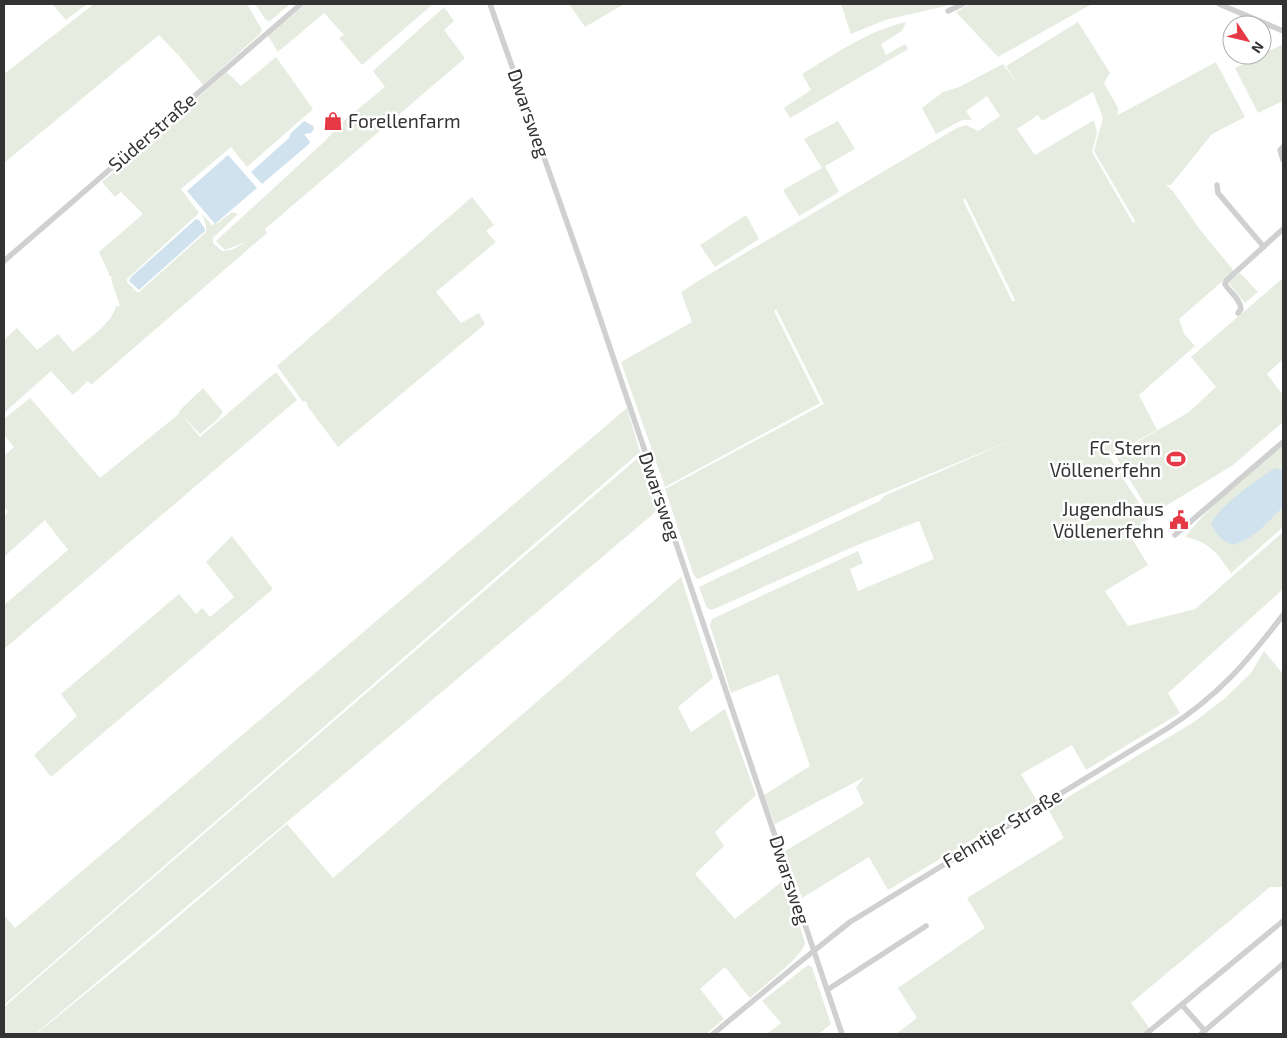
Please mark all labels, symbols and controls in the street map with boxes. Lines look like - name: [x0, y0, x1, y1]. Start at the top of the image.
- north arrow: [1222, 15, 1272, 65]
- text: N: [1248, 39, 1268, 57]
- street label: Dwarsweg: [504, 65, 556, 161]
- street label: Süderstraße: [103, 87, 200, 176]
- place label: Forellenfarm: [348, 109, 461, 132]
- shop icon: Forellenfarm: [322, 110, 344, 132]
- place label: FC Stern Völlenerfehn: [1050, 436, 1161, 481]
- street label: Dwarsweg: [635, 448, 687, 544]
- sports icon: FC Stern Völlenerfehn: [1165, 448, 1187, 470]
- place label: Jugendhaus Völlenerfehn: [1053, 497, 1164, 542]
- public building icon: Jugendhaus Völlenerfehn: [1168, 509, 1190, 531]
- street label: Fehntjer Straße: [938, 783, 1065, 872]
- street label: Dwarsweg: [765, 832, 816, 928]

